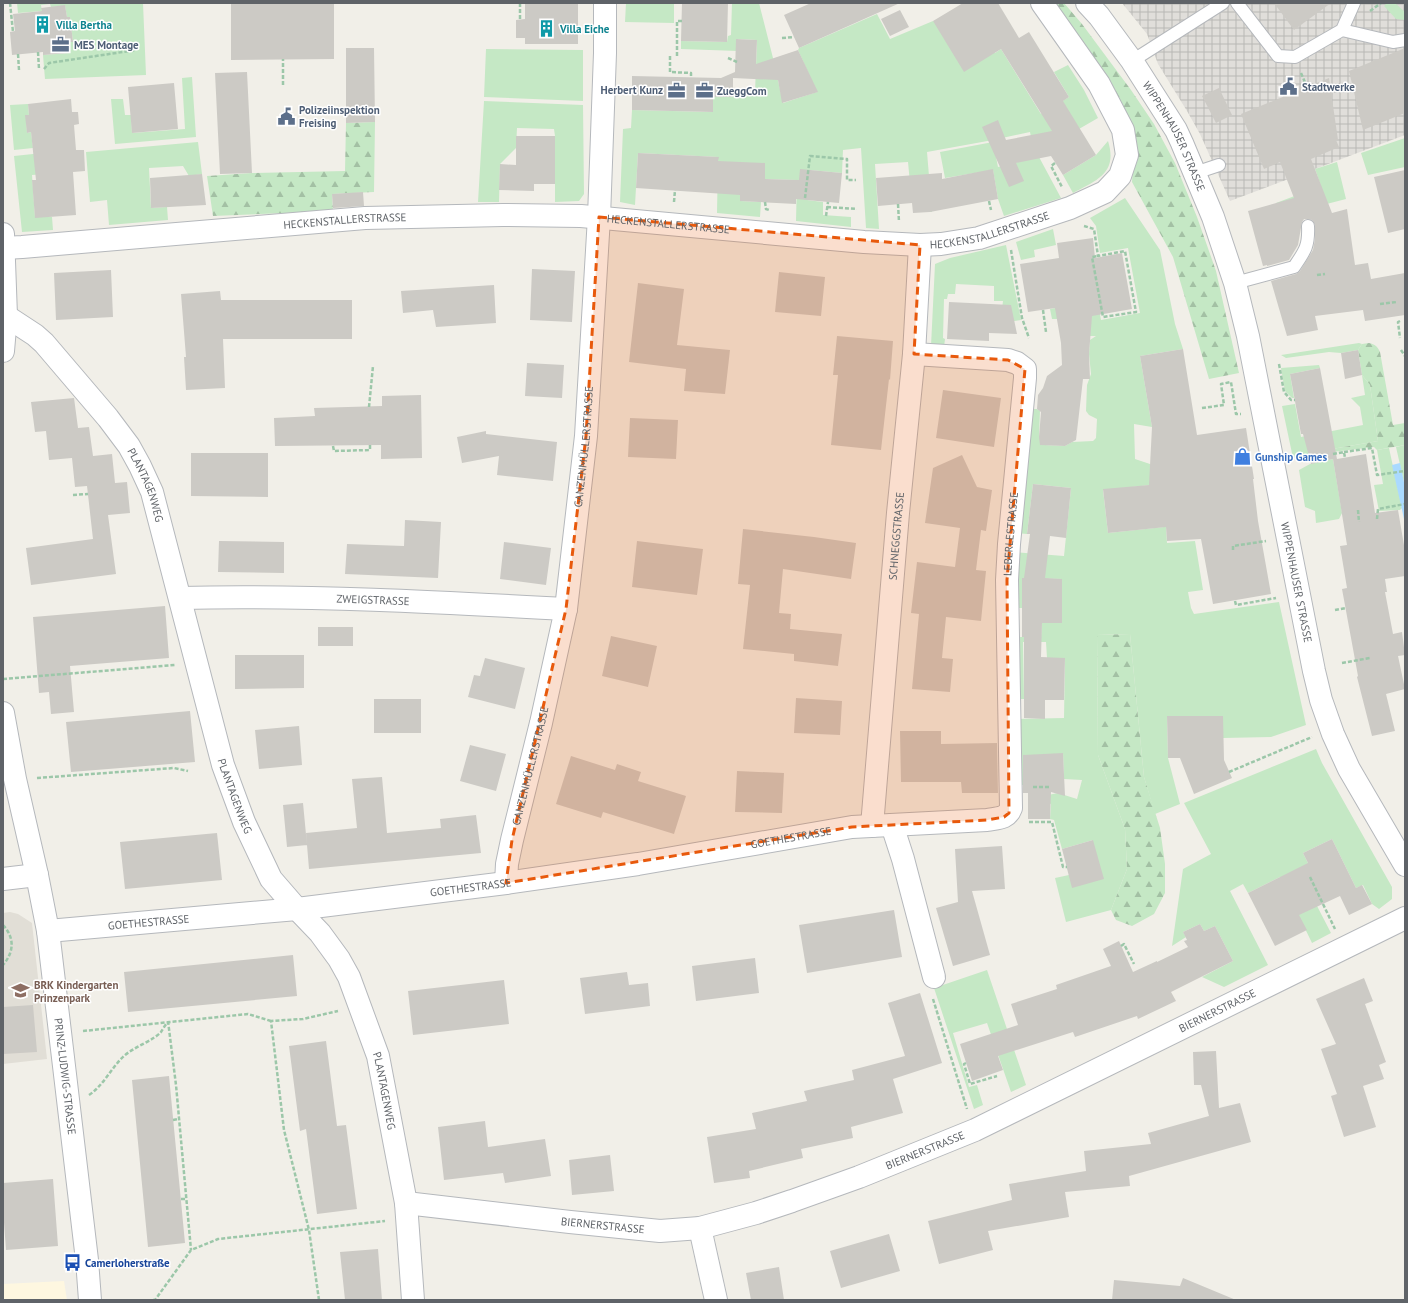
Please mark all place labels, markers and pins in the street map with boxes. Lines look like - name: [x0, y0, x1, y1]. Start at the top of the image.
- building icon: Villa Bertha: [33, 15, 53, 35]
- place label: Villa Bertha: [55, 18, 112, 32]
- building icon: Villa Eiche: [537, 19, 557, 39]
- place label: Villa Eiche: [559, 22, 610, 36]
- office icon: MES Montage: [51, 35, 71, 55]
- place label: MES Montage: [74, 38, 139, 52]
- public building icon: Stadtwerke: [1279, 77, 1299, 97]
- office icon: Herbert Kunz: [666, 80, 686, 100]
- place label: Stadtwerke: [1302, 80, 1355, 94]
- office icon: ZueggCom: [694, 81, 714, 101]
- place label: Herbert Kunz: [601, 83, 663, 97]
- place label: ZueggCom: [717, 84, 767, 98]
- place label: Polizeiinspektion Freising: [299, 103, 380, 130]
- public building icon: Polizeiinspektion Freising: [276, 106, 296, 126]
- shop icon: Gunship Games: [1232, 447, 1252, 467]
- place label: Gunship Games: [1255, 450, 1327, 464]
- place label: BRK Kindergarten Prinzenpark: [34, 978, 118, 1005]
- school or university icon: BRK Kindergarten Prinzenpark: [11, 981, 31, 1001]
- bus stop icon: Camerloherstraße: [62, 1253, 82, 1273]
- place label: Camerloherstraße: [85, 1256, 170, 1270]

